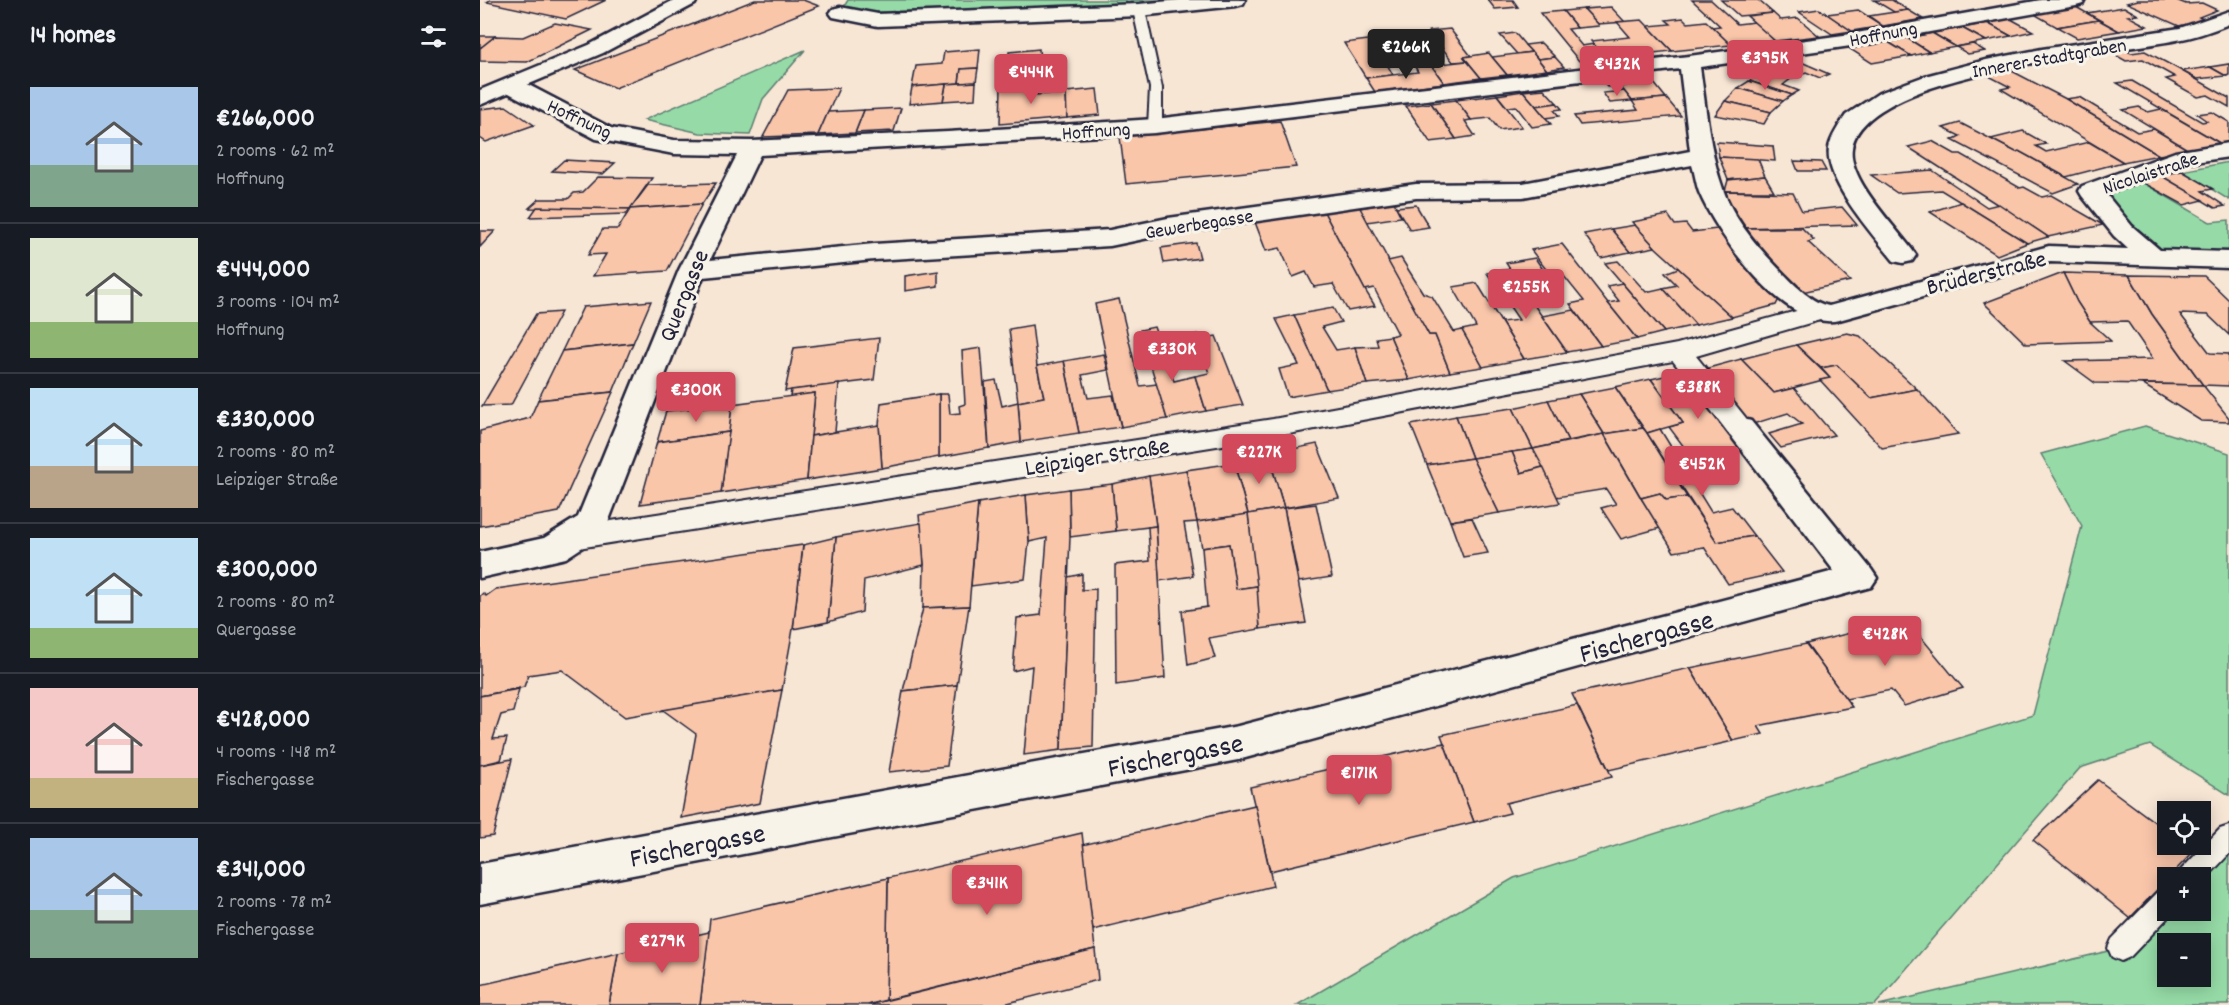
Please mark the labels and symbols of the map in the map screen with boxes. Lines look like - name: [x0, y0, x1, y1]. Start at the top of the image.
- street label: Hoffnung: [1847, 16, 1920, 56]
- pin: €266K: [1364, 29, 1448, 80]
- street label: Innerer Stadtgraben: [1970, 33, 2129, 87]
- pin: €395K: [1723, 40, 1807, 91]
- pin: €432K: [1575, 46, 1659, 97]
- pin: €444K: [989, 54, 1073, 105]
- street label: Hoffnung: [542, 94, 616, 148]
- street label: Hoffnung: [1061, 117, 1131, 149]
- street label: Nicolaistraße: [2099, 146, 2203, 203]
- street label: Gewerbegasse: [1143, 204, 1256, 248]
- street label: Brüderstraße: [1923, 244, 2050, 306]
- street label: Quergasse: [652, 245, 720, 347]
- pin: €255K: [1484, 269, 1568, 320]
- pin: €330K: [1130, 331, 1214, 382]
- pin: €388K: [1656, 369, 1740, 420]
- pin: €300K: [654, 372, 738, 423]
- street label: Leipziger Straße: [1023, 431, 1172, 487]
- pin: €227K: [1217, 434, 1301, 485]
- pin: €452K: [1660, 446, 1744, 497]
- street label: Fischergasse: [1576, 603, 1719, 677]
- pin: €428K: [1843, 616, 1927, 667]
- street label: Fischergasse: [1105, 726, 1247, 792]
- pin: €171K: [1317, 755, 1401, 806]
- street label: Fischergasse: [627, 816, 769, 882]
- pin: €341K: [945, 865, 1029, 916]
- pin: €279K: [620, 923, 704, 974]

